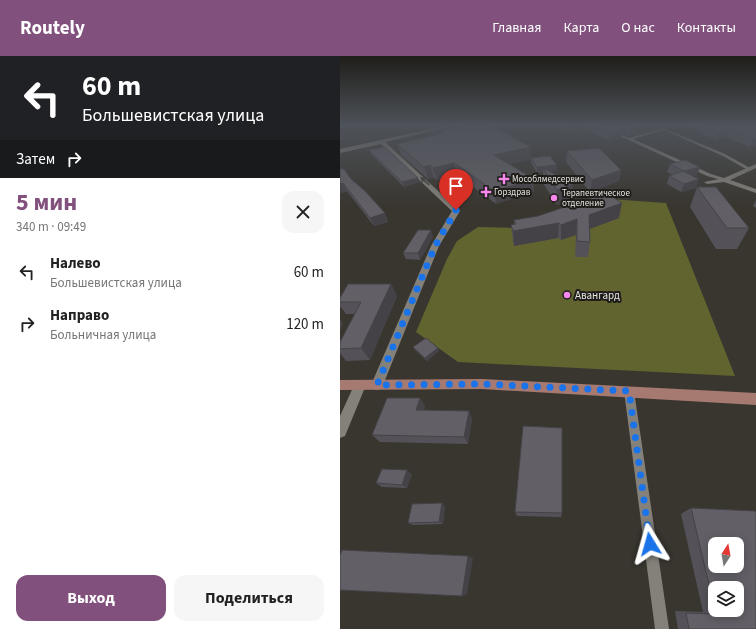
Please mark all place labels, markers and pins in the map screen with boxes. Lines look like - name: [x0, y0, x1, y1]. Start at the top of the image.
- pin: [439, 169, 473, 210]
- place label: Мособлмедсервис: [512, 173, 584, 186]
- marker: Мособлмедсервис: [499, 174, 509, 184]
- place label: Горздрав: [494, 186, 531, 199]
- marker: Горздрав: [481, 187, 491, 197]
- place label: Терапевтическое отделение: [562, 187, 630, 210]
- marker: Терапевтическое отделение: [549, 193, 559, 203]
- place label: Авангард: [575, 288, 620, 303]
- marker: Авангард: [562, 290, 572, 300]

